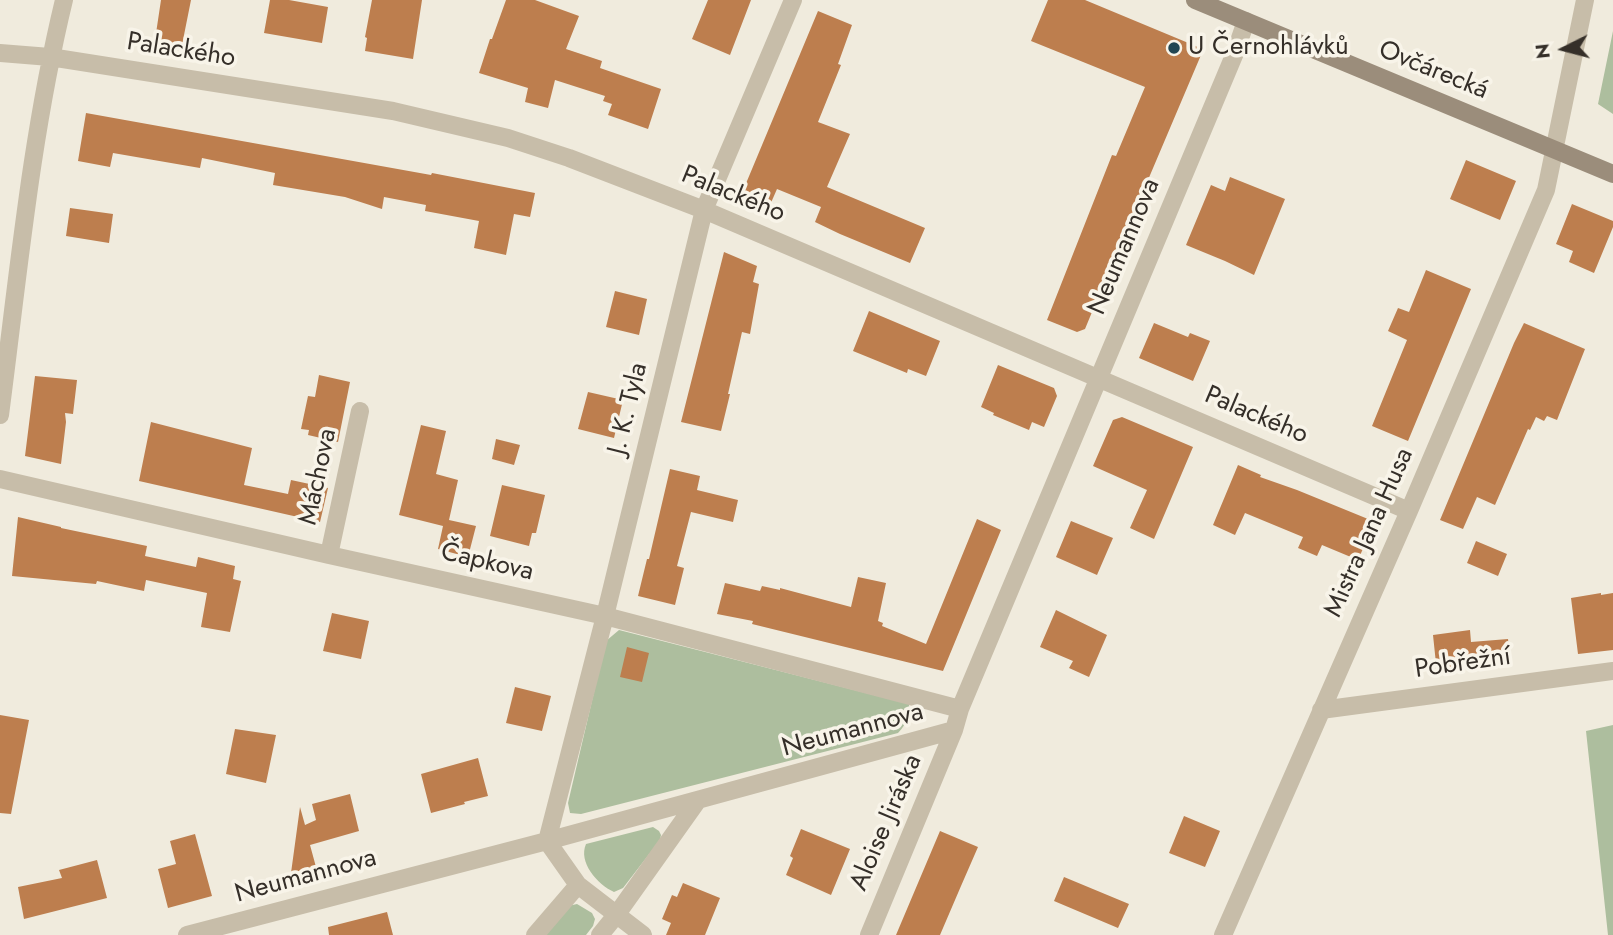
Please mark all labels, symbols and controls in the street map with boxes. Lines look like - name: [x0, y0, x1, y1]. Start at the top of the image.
- north arrow: [1529, 14, 1599, 84]
- street label: Palackého: [125, 27, 237, 75]
- place label: U Černohlávků: [1188, 32, 1349, 64]
- street label: Ovčárecká: [1374, 35, 1492, 107]
- marker: U Černohlávků: [1166, 40, 1182, 56]
- text: N: [1528, 42, 1557, 60]
- street label: Palackého: [677, 160, 789, 230]
- street label: Neumannova: [1082, 174, 1168, 320]
- street label: J. K. Tyla: [603, 360, 655, 458]
- street label: Palackého: [1200, 380, 1312, 452]
- street label: Máchova: [294, 426, 344, 528]
- street label: Mistra Jana Husa: [1319, 444, 1421, 622]
- street label: Čapkova: [438, 537, 536, 589]
- street label: Pobřežní: [1413, 642, 1513, 686]
- street label: Neumannova: [779, 697, 927, 765]
- street label: Aloise Jiráska: [844, 750, 930, 896]
- street label: Neumannova: [232, 843, 380, 911]

